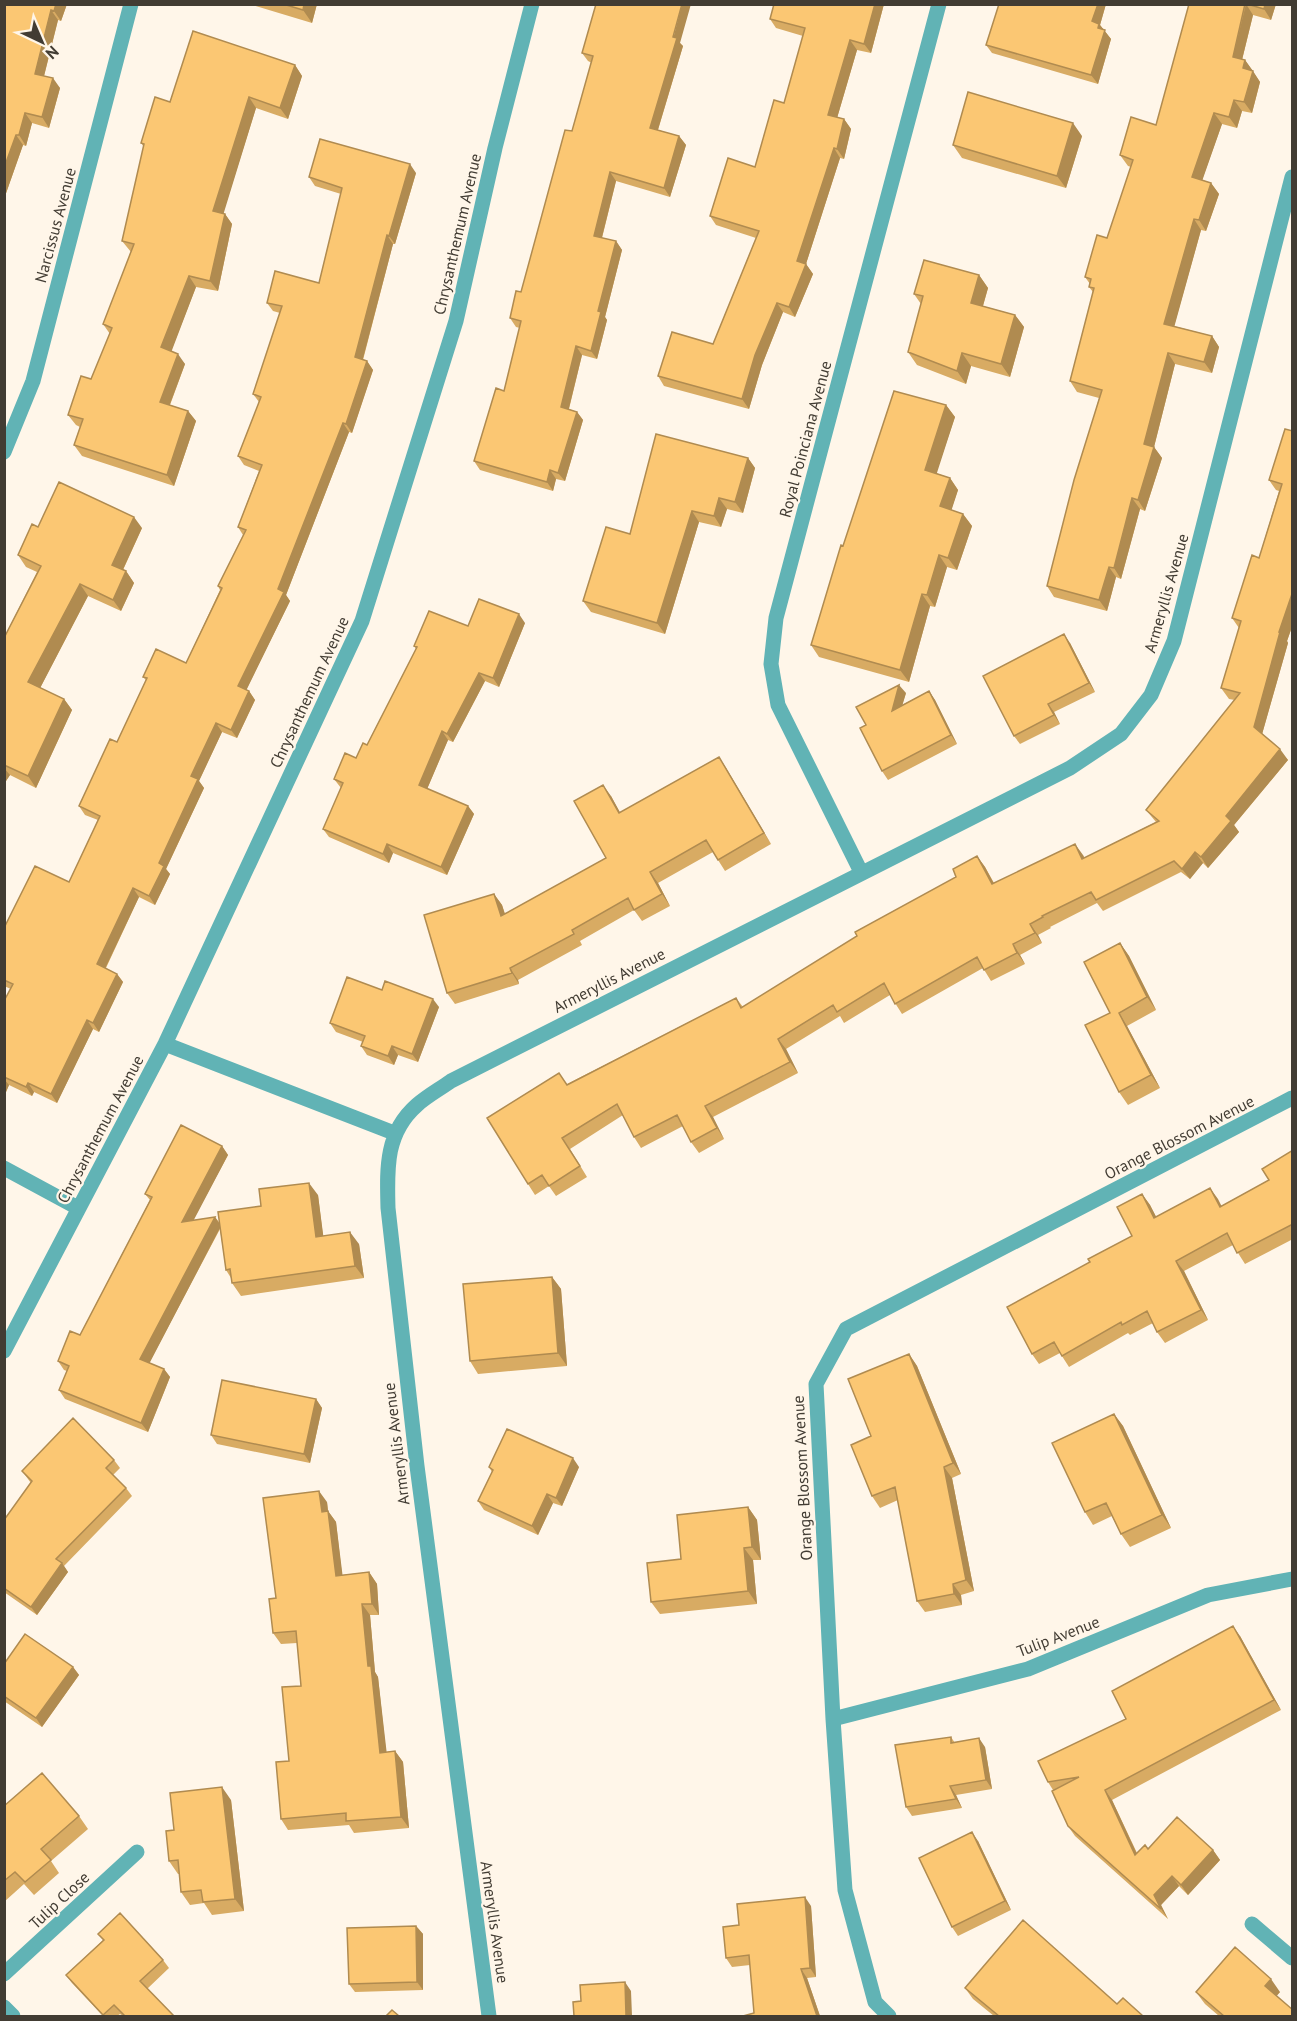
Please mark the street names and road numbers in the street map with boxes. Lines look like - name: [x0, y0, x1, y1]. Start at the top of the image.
- street label: Chrysanthemum Avenue: [429, 151, 485, 317]
- street label: Narcissus Avenue: [30, 165, 80, 285]
- street label: Royal Poinciana Avenue: [774, 359, 836, 519]
- street label: Armeryllis Avenue: [1139, 531, 1193, 655]
- street label: Chrysanthemum Avenue: [265, 613, 353, 771]
- street label: Armeryllis Avenue: [550, 943, 668, 1017]
- street label: Chrysanthemum Avenue: [52, 1052, 148, 1206]
- street label: Orange Blossom Avenue: [1101, 1091, 1257, 1183]
- street label: Armeryllis Avenue: [379, 1382, 413, 1506]
- street label: Orange Blossom Avenue: [788, 1395, 816, 1561]
- street label: Tulip Avenue: [1014, 1611, 1102, 1661]
- street label: Armeryllis Avenue: [477, 1860, 513, 1984]
- street label: Tulip Close: [25, 1867, 93, 1933]

